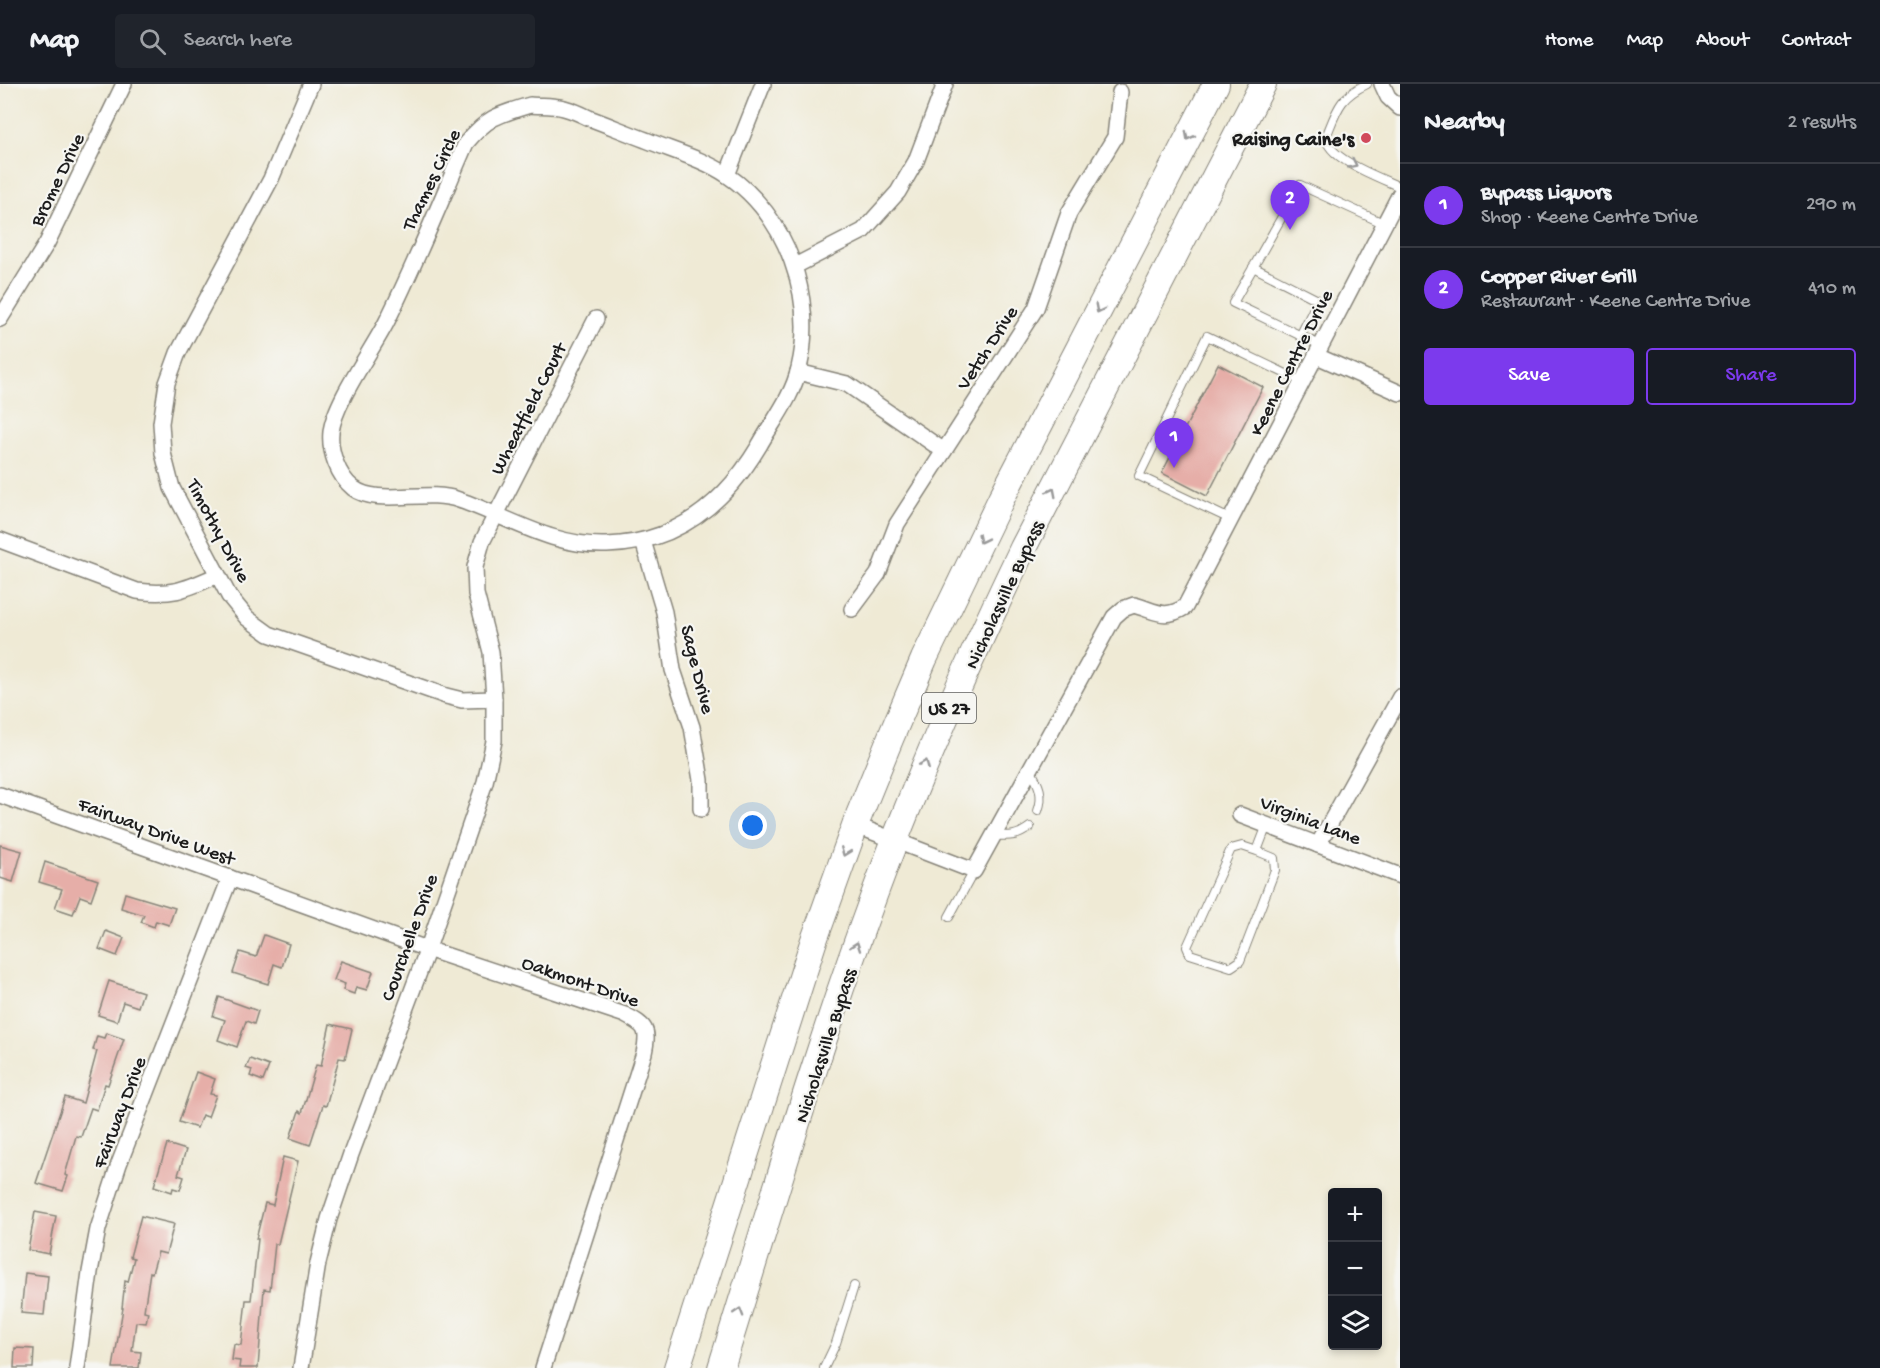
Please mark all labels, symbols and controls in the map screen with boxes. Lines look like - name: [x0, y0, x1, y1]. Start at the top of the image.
- search box: [115, 14, 535, 68]
- text: Map: [30, 25, 79, 58]
- icon: search: [136, 25, 169, 58]
- text: Search here: [184, 28, 292, 54]
- text: Home: [1545, 29, 1593, 54]
- text: Map: [1626, 29, 1663, 54]
- text: About: [1696, 29, 1749, 54]
- text: Contact: [1782, 29, 1850, 54]
- text: Nearby: [1424, 108, 1505, 139]
- text: 2 results: [1787, 112, 1856, 135]
- street label: Thames Circle: [398, 125, 468, 236]
- one-way arrow: [1185, 129, 1196, 140]
- street label: Brome Drive: [26, 130, 92, 232]
- place label: Raising Caine's: [1231, 130, 1356, 153]
- marker: Raising Caine's: [1359, 131, 1373, 145]
- one-way arrow: [1347, 157, 1358, 169]
- pin: 2: [1270, 180, 1310, 230]
- text: Bypass Liquors: [1481, 181, 1611, 207]
- text: 1: [1439, 194, 1448, 217]
- text: 290 m: [1806, 194, 1856, 217]
- text: Shop · Keene Centre Drive: [1481, 207, 1698, 230]
- text: Copper River Grill: [1481, 265, 1637, 291]
- text: 2: [1439, 278, 1448, 301]
- text: 410 m: [1808, 278, 1856, 301]
- street label: Keene Centre Drive: [1246, 286, 1340, 440]
- text: Restaurant · Keene Centre Drive: [1481, 291, 1750, 314]
- street label: Vetch Drive: [953, 302, 1025, 396]
- one-way arrow: [1095, 302, 1106, 313]
- street label: Wheatfield Court: [487, 338, 574, 479]
- button: Save: [1424, 348, 1634, 405]
- button: Share: [1646, 348, 1856, 405]
- pin: 1: [1154, 418, 1194, 468]
- street label: Timothy Drive: [180, 475, 254, 588]
- one-way arrow: [1044, 488, 1056, 499]
- street label: Nicholasville Bypass: [962, 517, 1051, 673]
- one-way arrow: [977, 532, 989, 543]
- street label: Sage Drive: [674, 623, 718, 717]
- road number: US 27: [922, 693, 976, 723]
- one-way arrow: [918, 760, 930, 771]
- street label: Virginia Lane: [1255, 792, 1364, 852]
- street label: Fairway Drive West: [73, 794, 239, 873]
- your location: [738, 811, 767, 840]
- one-way arrow: [839, 846, 852, 857]
- street label: Courchelle Drive: [378, 871, 445, 1005]
- one-way arrow: [848, 941, 861, 952]
- street label: Oakmont Drive: [518, 952, 642, 1014]
- street label: Nicholasville Bypass: [792, 965, 863, 1126]
- street label: Fairway Drive: [89, 1054, 153, 1173]
- map controls: [1328, 1188, 1382, 1350]
- button: +: [1328, 1188, 1382, 1242]
- button: −: [1328, 1242, 1382, 1296]
- button: layers: [1328, 1296, 1382, 1350]
- one-way arrow: [732, 1307, 744, 1318]

